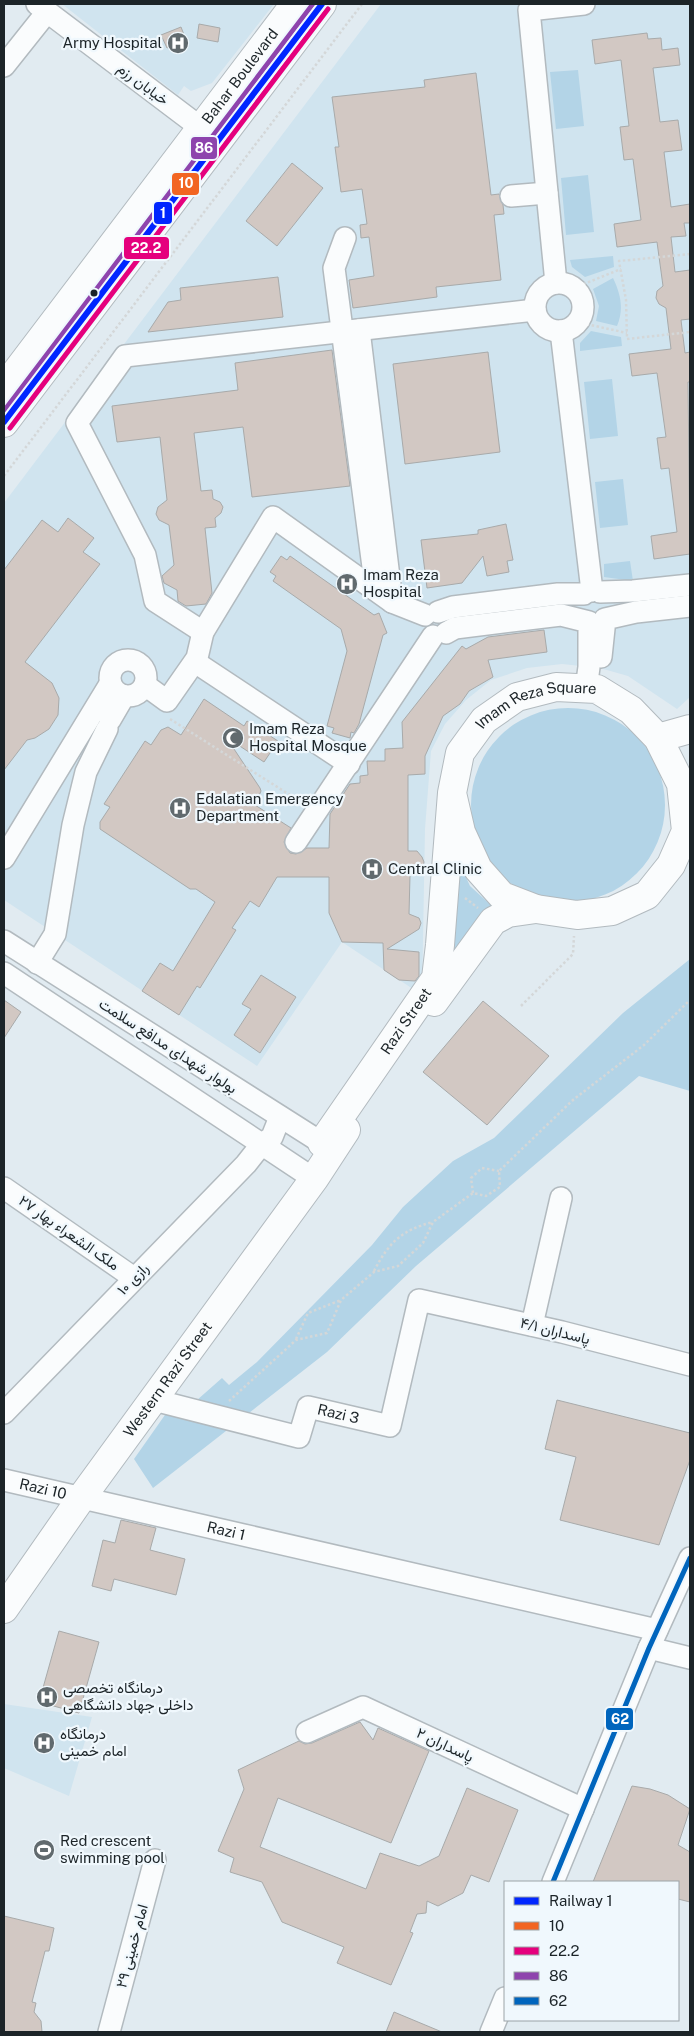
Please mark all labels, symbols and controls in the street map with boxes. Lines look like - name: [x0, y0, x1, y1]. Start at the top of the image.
- street label: Bahar Boulevard: [198, 25, 281, 127]
- hospital icon: Army Hospital: [166, 31, 190, 55]
- place label: Army Hospital: [62, 34, 162, 51]
- street label: خیابان رزم: [113, 59, 172, 110]
- line badge: 86: [190, 136, 218, 160]
- text: 86: [195, 140, 213, 156]
- line badge: 10: [171, 172, 200, 196]
- text: 10: [178, 175, 194, 191]
- line badge: 1: [153, 201, 173, 225]
- text: 1: [160, 205, 166, 221]
- line badge: 22.2: [123, 236, 170, 260]
- text: 22.2: [131, 240, 161, 256]
- unlabelled marker: [89, 288, 99, 298]
- place label: Imam Reza Hospital: [363, 566, 439, 600]
- hospital icon: Imam Reza Hospital: [335, 572, 359, 596]
- street label: Imam Reza Square: [472, 678, 597, 732]
- place label: Imam Reza Hospital Mosque: [249, 720, 367, 754]
- mosque icon: Imam Reza Hospital Mosque: [221, 726, 245, 750]
- place label: Edalatian Emergency Department: [196, 790, 344, 824]
- hospital icon: Edalatian Emergency Department: [168, 796, 192, 820]
- hospital icon: Central Clinic: [360, 857, 384, 881]
- place label: Central Clinic: [388, 860, 482, 877]
- street label: Razi Street: [377, 984, 435, 1057]
- street label: بولوار شهدای مدافع سلامت: [94, 995, 240, 1099]
- street label: ملک الشعراء بهار ۲۷: [15, 1192, 123, 1274]
- street label: رازی ۱۰: [113, 1259, 153, 1299]
- street label: پاسداران ۴/۱: [518, 1314, 592, 1349]
- street label: Western Razi Street: [120, 1318, 215, 1440]
- street label: Razi 3: [316, 1400, 361, 1427]
- street label: Razi 10: [18, 1475, 68, 1502]
- street label: Razi 1: [205, 1518, 247, 1543]
- place label: درمانگاه تخصصی داخلی جهاد دانشگاهی: [63, 1679, 193, 1715]
- hospital icon: درمانگاه تخصصی داخلی جهاد دانشگاهی: [35, 1685, 59, 1709]
- line badge: 62: [605, 1707, 634, 1731]
- text: 62: [611, 1711, 629, 1727]
- street label: پاسداران ۲: [413, 1724, 477, 1767]
- place label: درمانگاه امام خمینی: [60, 1725, 127, 1761]
- hospital icon: درمانگاه امام خمینی: [32, 1731, 56, 1755]
- place label: Red crescent swimming pool: [60, 1832, 165, 1866]
- sports icon: Red crescent swimming pool: [32, 1838, 56, 1862]
- legend: [504, 1881, 679, 2021]
- text: Railway 1: [549, 1892, 613, 1909]
- street label: امام خمینی ۲۹: [112, 1902, 153, 1990]
- text: 10: [549, 1917, 564, 1934]
- text: 22.2: [549, 1942, 580, 1959]
- text: 86: [549, 1967, 568, 1984]
- text: 62: [549, 1992, 567, 2009]

